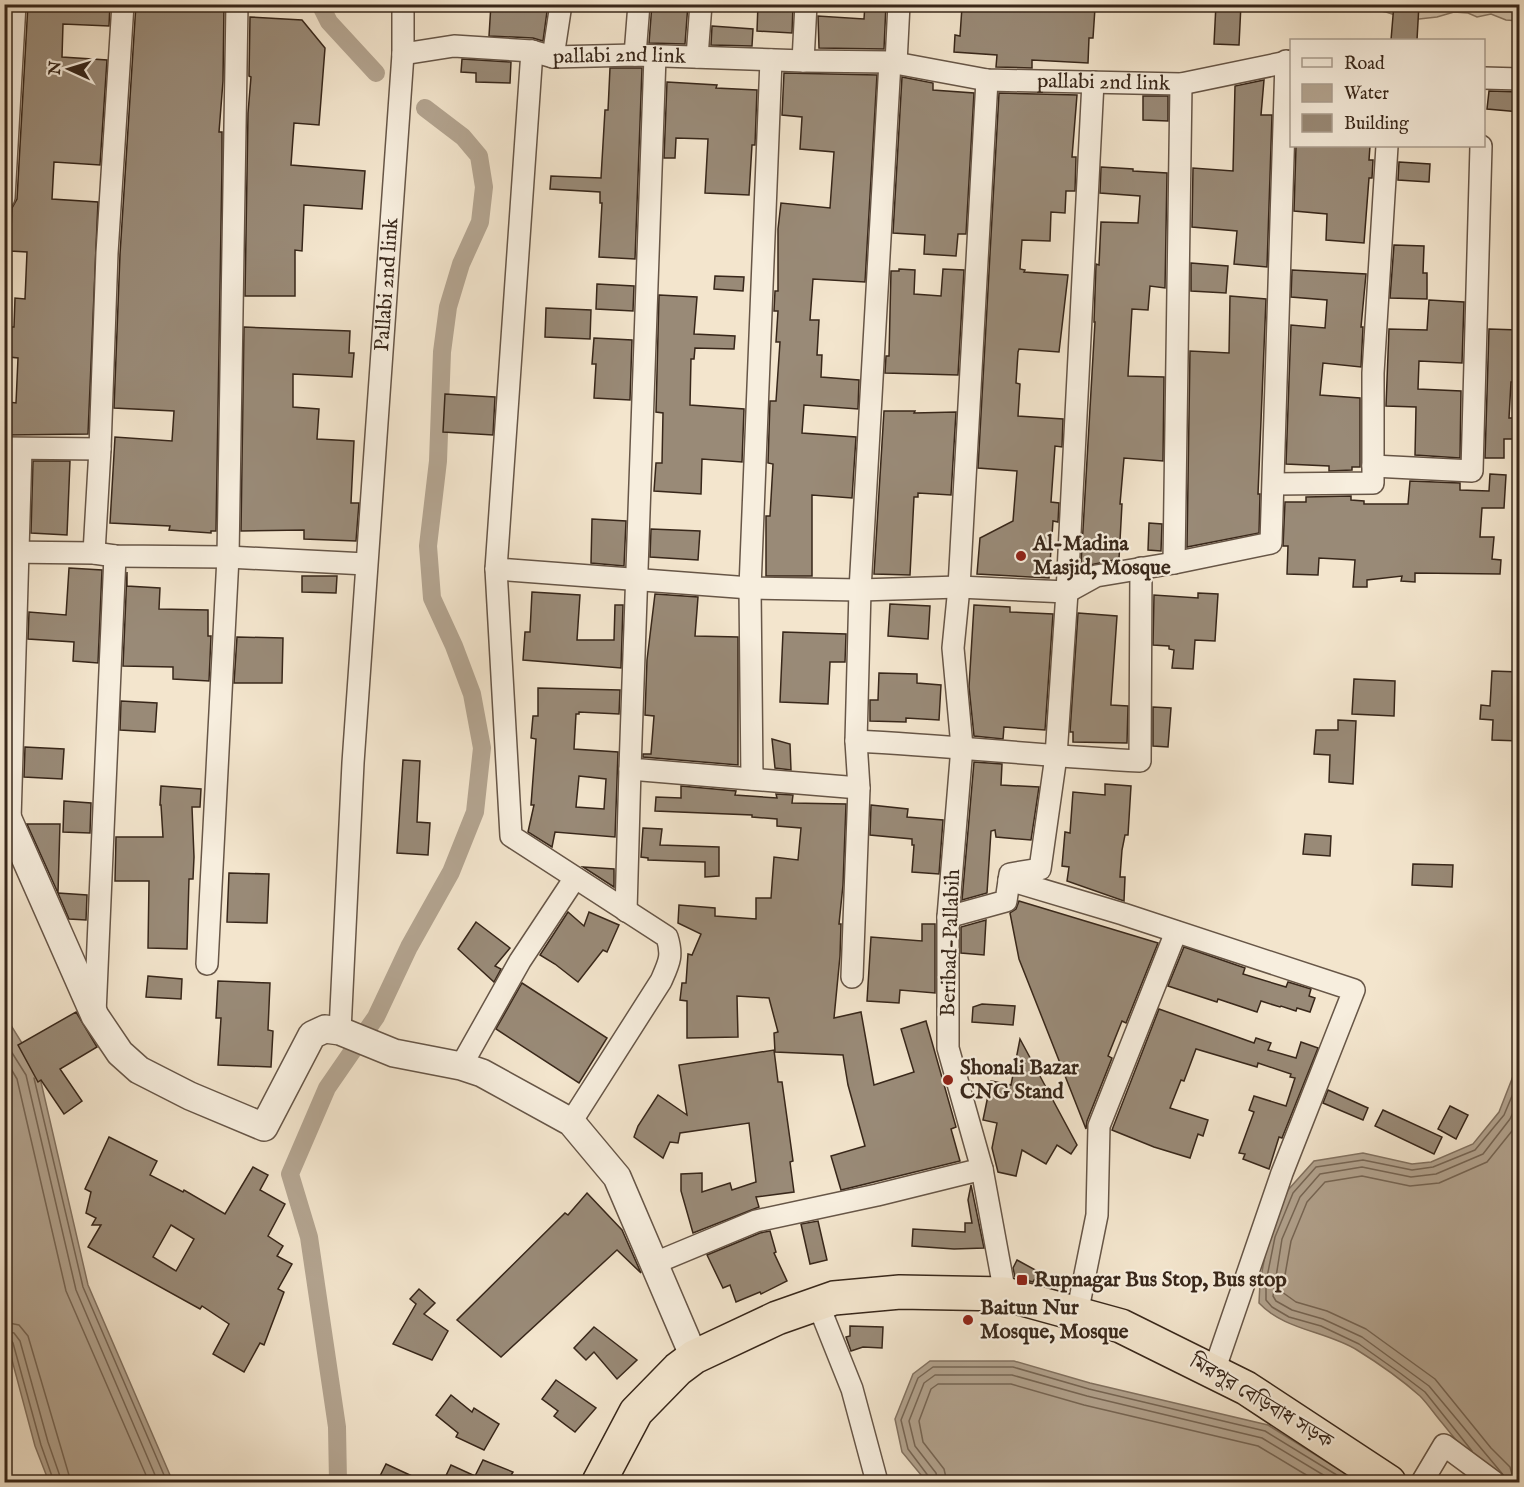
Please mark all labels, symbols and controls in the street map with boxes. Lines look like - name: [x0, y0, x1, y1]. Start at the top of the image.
- north arrow: [39, 39, 99, 99]
- legend: [1290, 39, 1485, 147]
- street label: pallabi 2nd link: [552, 41, 687, 71]
- text: Road: [1344, 53, 1385, 76]
- text: N: [46, 60, 67, 77]
- street label: pallabi 2nd link: [1037, 68, 1171, 97]
- text: Water: [1344, 83, 1389, 106]
- text: Building: [1344, 113, 1409, 136]
- street label: Pallabi 2nd link: [369, 216, 405, 352]
- place label: Al-Madina Masjid, Mosque: [1032, 531, 1171, 582]
- marker: Al-Madina Masjid, Mosque: [1014, 549, 1028, 563]
- street label: Beribad-Pallabih: [935, 869, 967, 1017]
- place label: Shonali Bazar CNG Stand: [960, 1055, 1079, 1106]
- marker: Shonali Bazar CNG Stand: [941, 1073, 955, 1087]
- place label: Rupnagar Bus Stop, Bus stop: [1034, 1267, 1287, 1294]
- marker: Rupnagar Bus Stop, Bus stop: [1015, 1273, 1029, 1287]
- place label: Baitun Nur Mosque, Mosque: [980, 1295, 1129, 1346]
- marker: Baitun Nur Mosque, Mosque: [961, 1313, 975, 1327]
- street label: মিরপুর বেড়িবাধ সড়ক: [1184, 1348, 1339, 1456]

